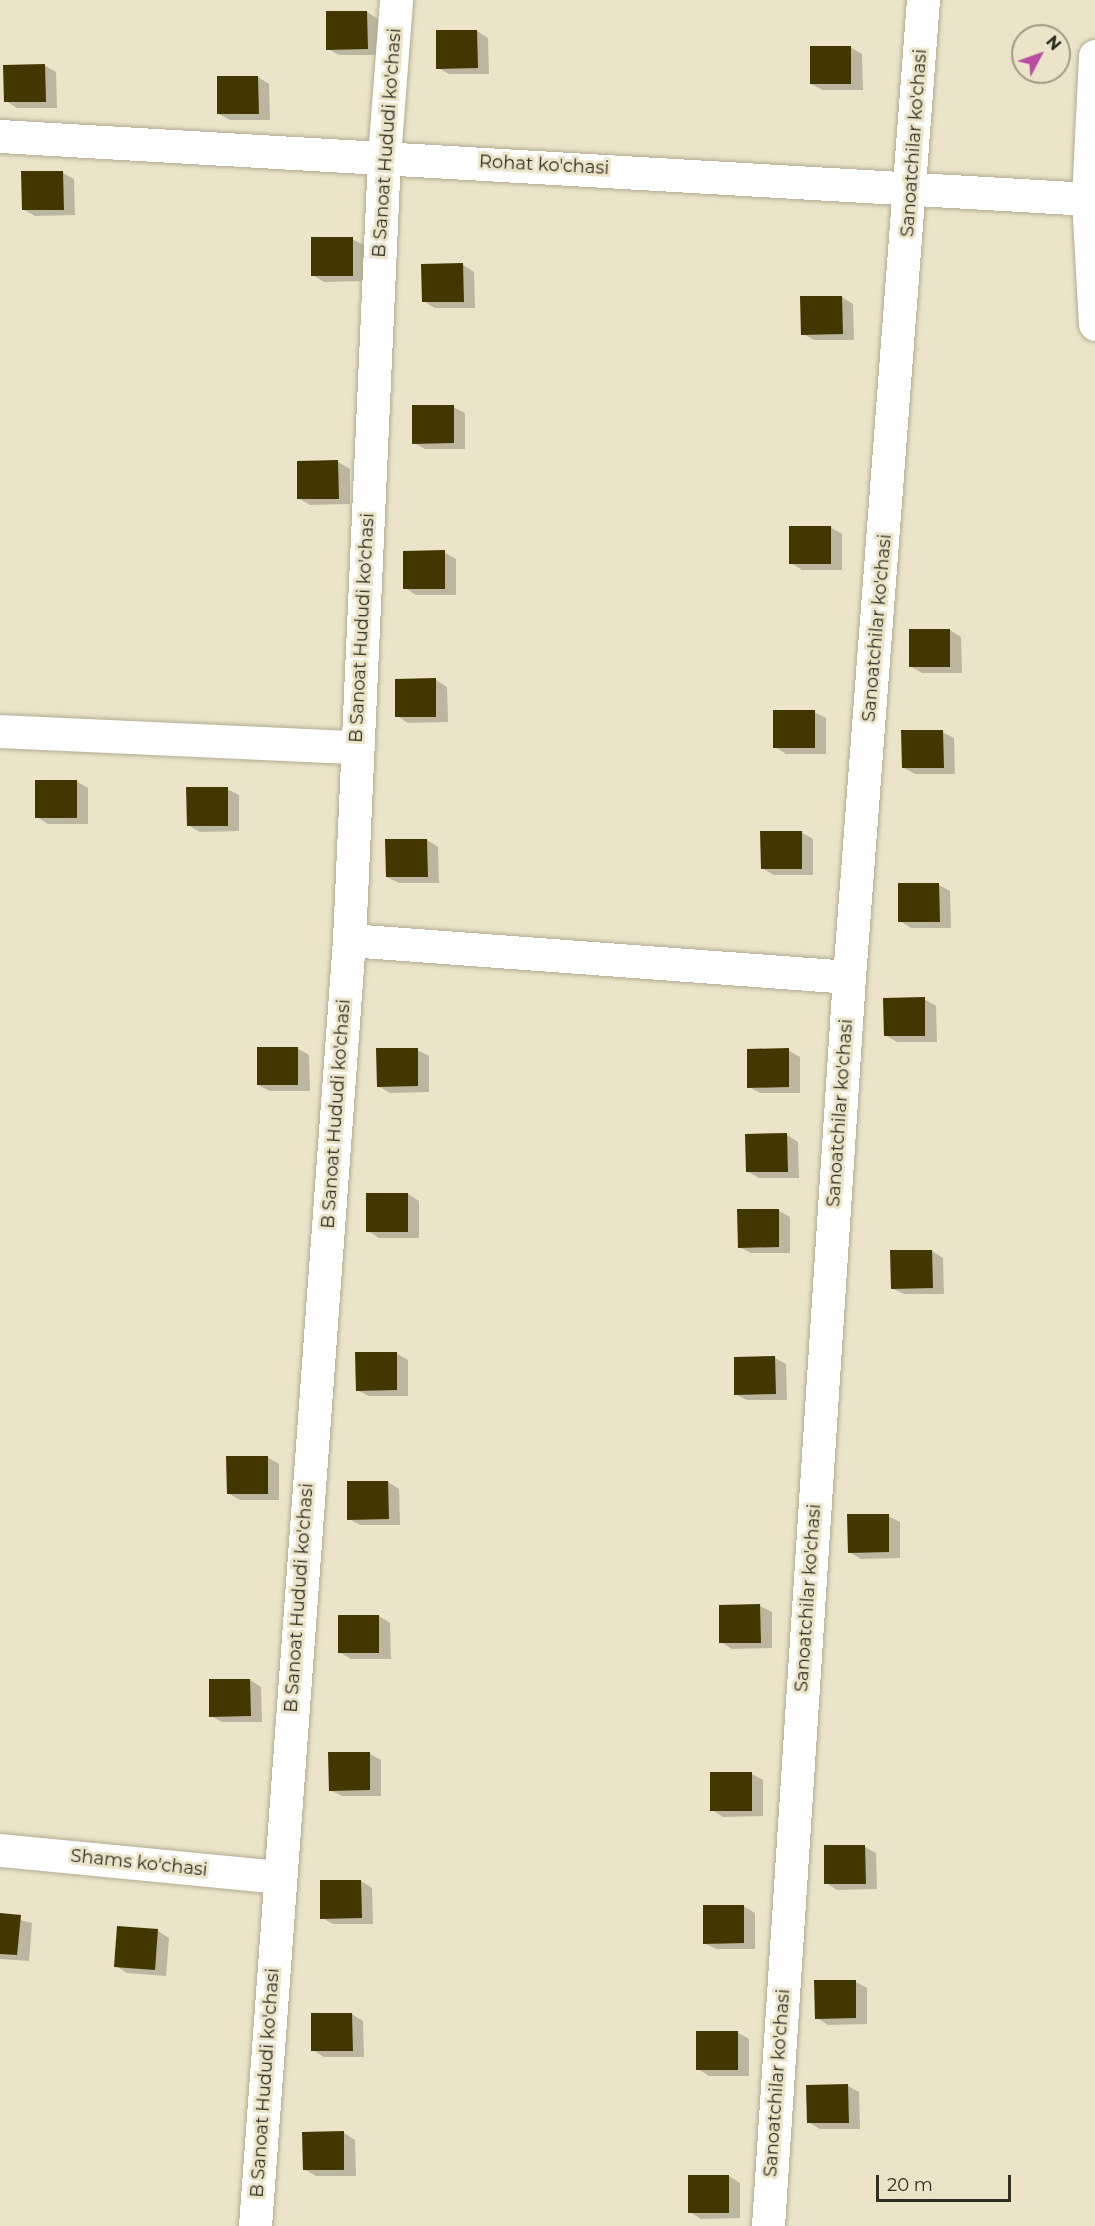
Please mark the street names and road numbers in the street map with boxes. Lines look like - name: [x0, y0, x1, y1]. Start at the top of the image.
- street label: B Sanoat Hududi ko'chasi: [368, 28, 406, 258]
- street label: Sanoatchilar ko'chasi: [897, 48, 931, 238]
- street label: Rohat ko'chasi: [478, 151, 610, 179]
- street label: B Sanoat Hududi ko'chasi: [345, 513, 379, 743]
- street label: Sanoatchilar ko'chasi: [858, 533, 896, 723]
- street label: B Sanoat Hududi ko'chasi: [317, 999, 355, 1229]
- street label: Sanoatchilar ko'chasi: [823, 1018, 857, 1208]
- street label: B Sanoat Hududi ko'chasi: [280, 1483, 318, 1713]
- street label: Sanoatchilar ko'chasi: [791, 1503, 825, 1693]
- street label: Shams ko'chasi: [69, 1845, 209, 1881]
- street label: B Sanoat Hududi ko'chasi: [246, 1968, 284, 2198]
- street label: Sanoatchilar ko'chasi: [760, 1988, 794, 2178]

